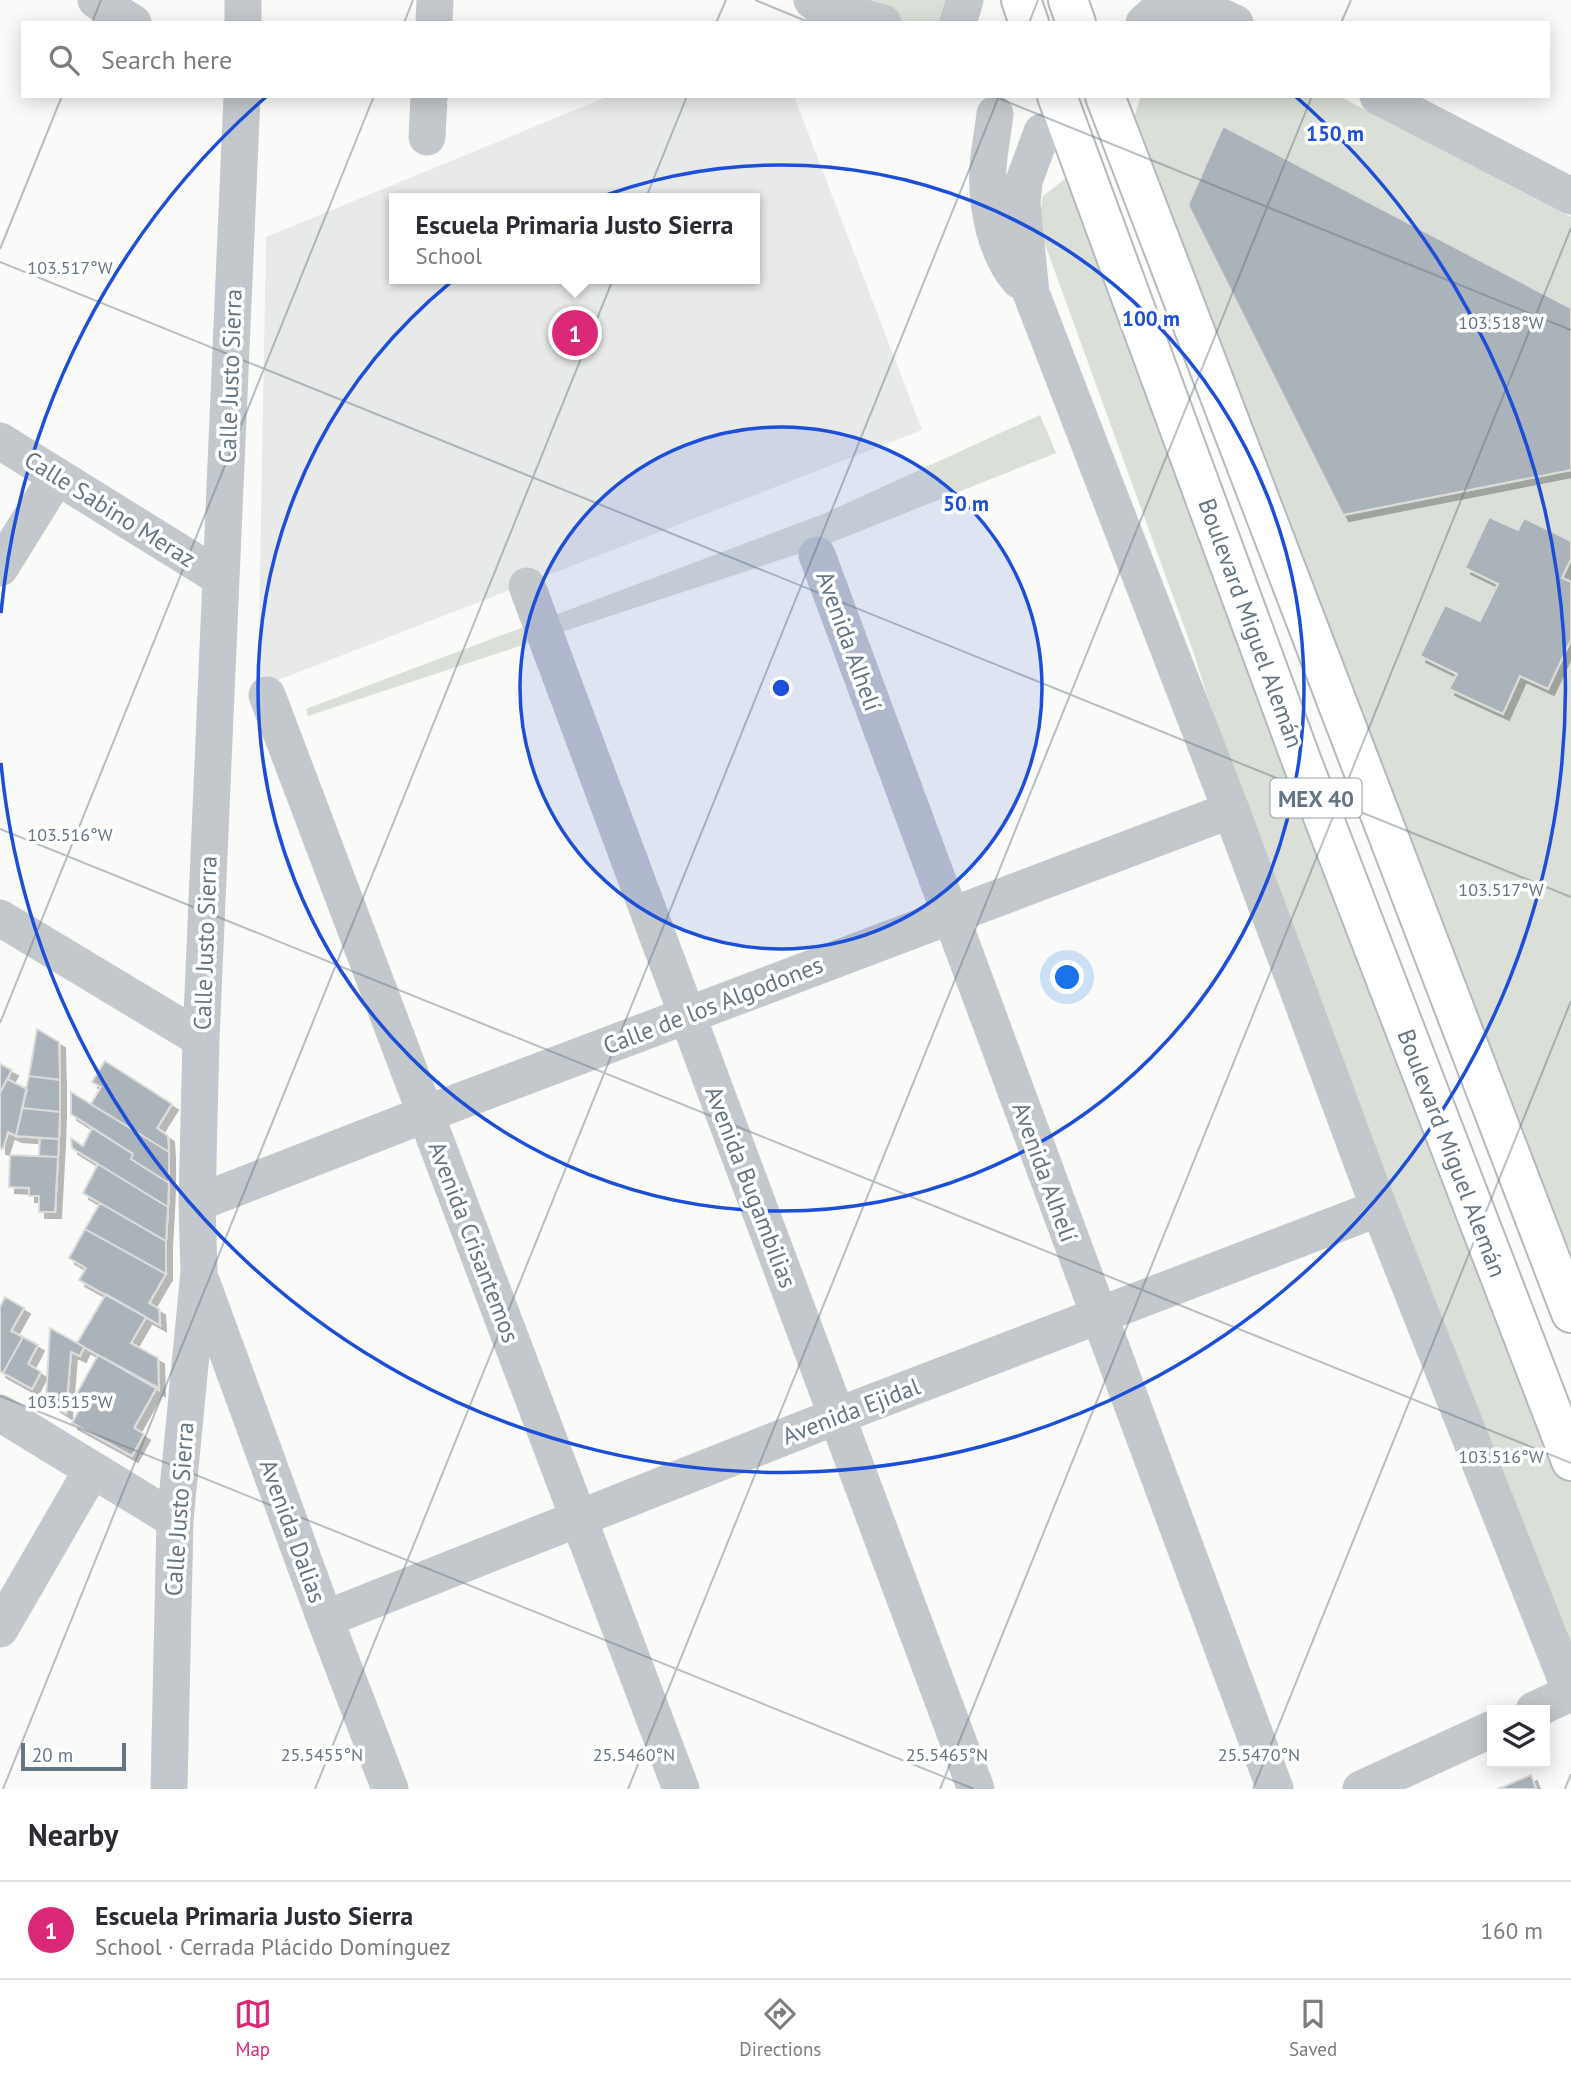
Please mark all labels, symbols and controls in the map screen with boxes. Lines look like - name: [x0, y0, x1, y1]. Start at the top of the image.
- search box: [21, 21, 1550, 98]
- icon: search: [45, 41, 83, 79]
- text: Search here: [101, 43, 232, 76]
- text: 150 m: [1306, 120, 1364, 147]
- popup: [389, 193, 760, 284]
- text: Escuela Primaria Justo Sierra: [415, 208, 734, 241]
- text: School: [415, 241, 482, 270]
- text: 103.517°W: [27, 256, 113, 279]
- street label: Calle Justo Sierra: [211, 288, 249, 464]
- text: 100 m: [1122, 305, 1180, 332]
- pin: 1: [552, 307, 598, 359]
- text: 103.518°W: [1458, 311, 1544, 334]
- street label: Calle Sabino Meraz: [19, 444, 201, 574]
- text: 50 m: [943, 490, 989, 517]
- street label: Boulevard Miguel Alemán: [1191, 494, 1311, 752]
- street label: Avenida Alhelí: [809, 567, 889, 715]
- centre of rings: [769, 676, 793, 700]
- road number: MEX 40: [1270, 778, 1362, 818]
- text: 103.516°W: [27, 823, 113, 846]
- street label: Calle Justo Sierra: [186, 855, 224, 1031]
- text: 103.517°W: [1458, 878, 1544, 901]
- street label: Calle de los Algodones: [599, 949, 827, 1061]
- your location: [1050, 960, 1084, 994]
- street label: Boulevard Miguel Alemán: [1390, 1025, 1514, 1281]
- street label: Avenida Bugambilias: [698, 1082, 804, 1292]
- street label: Avenida Alhelí: [1005, 1098, 1085, 1246]
- street label: Avenida Crisantemos: [421, 1137, 527, 1347]
- street label: Avenida Ejidal: [778, 1371, 924, 1451]
- text: 103.515°W: [27, 1390, 113, 1413]
- street label: Calle Justo Sierra: [157, 1421, 201, 1597]
- text: 103.516°W: [1458, 1445, 1544, 1468]
- street label: Avenida Dalias: [253, 1455, 333, 1607]
- map controls: [1487, 1705, 1550, 1768]
- button: layers: [1487, 1705, 1550, 1768]
- scale bar: [21, 1740, 126, 1772]
- text: 20 m: [32, 1743, 73, 1767]
- text: 25.5455°N: [281, 1743, 363, 1766]
- text: 25.5460°N: [593, 1743, 675, 1766]
- text: 25.5465°N: [906, 1743, 988, 1766]
- text: 25.5470°N: [1218, 1743, 1300, 1766]
- text: Nearby: [28, 1815, 118, 1854]
- text: Escuela Primaria Justo Sierra: [95, 1899, 413, 1932]
- text: 1: [44, 1916, 58, 1945]
- text: 160 m: [1481, 1916, 1543, 1945]
- text: School · Cerrada Plácido Domínguez: [95, 1932, 451, 1961]
- tab: Map: [234, 1995, 272, 2061]
- tab: Directions: [739, 1995, 821, 2061]
- tab: Saved: [1289, 1995, 1337, 2061]

